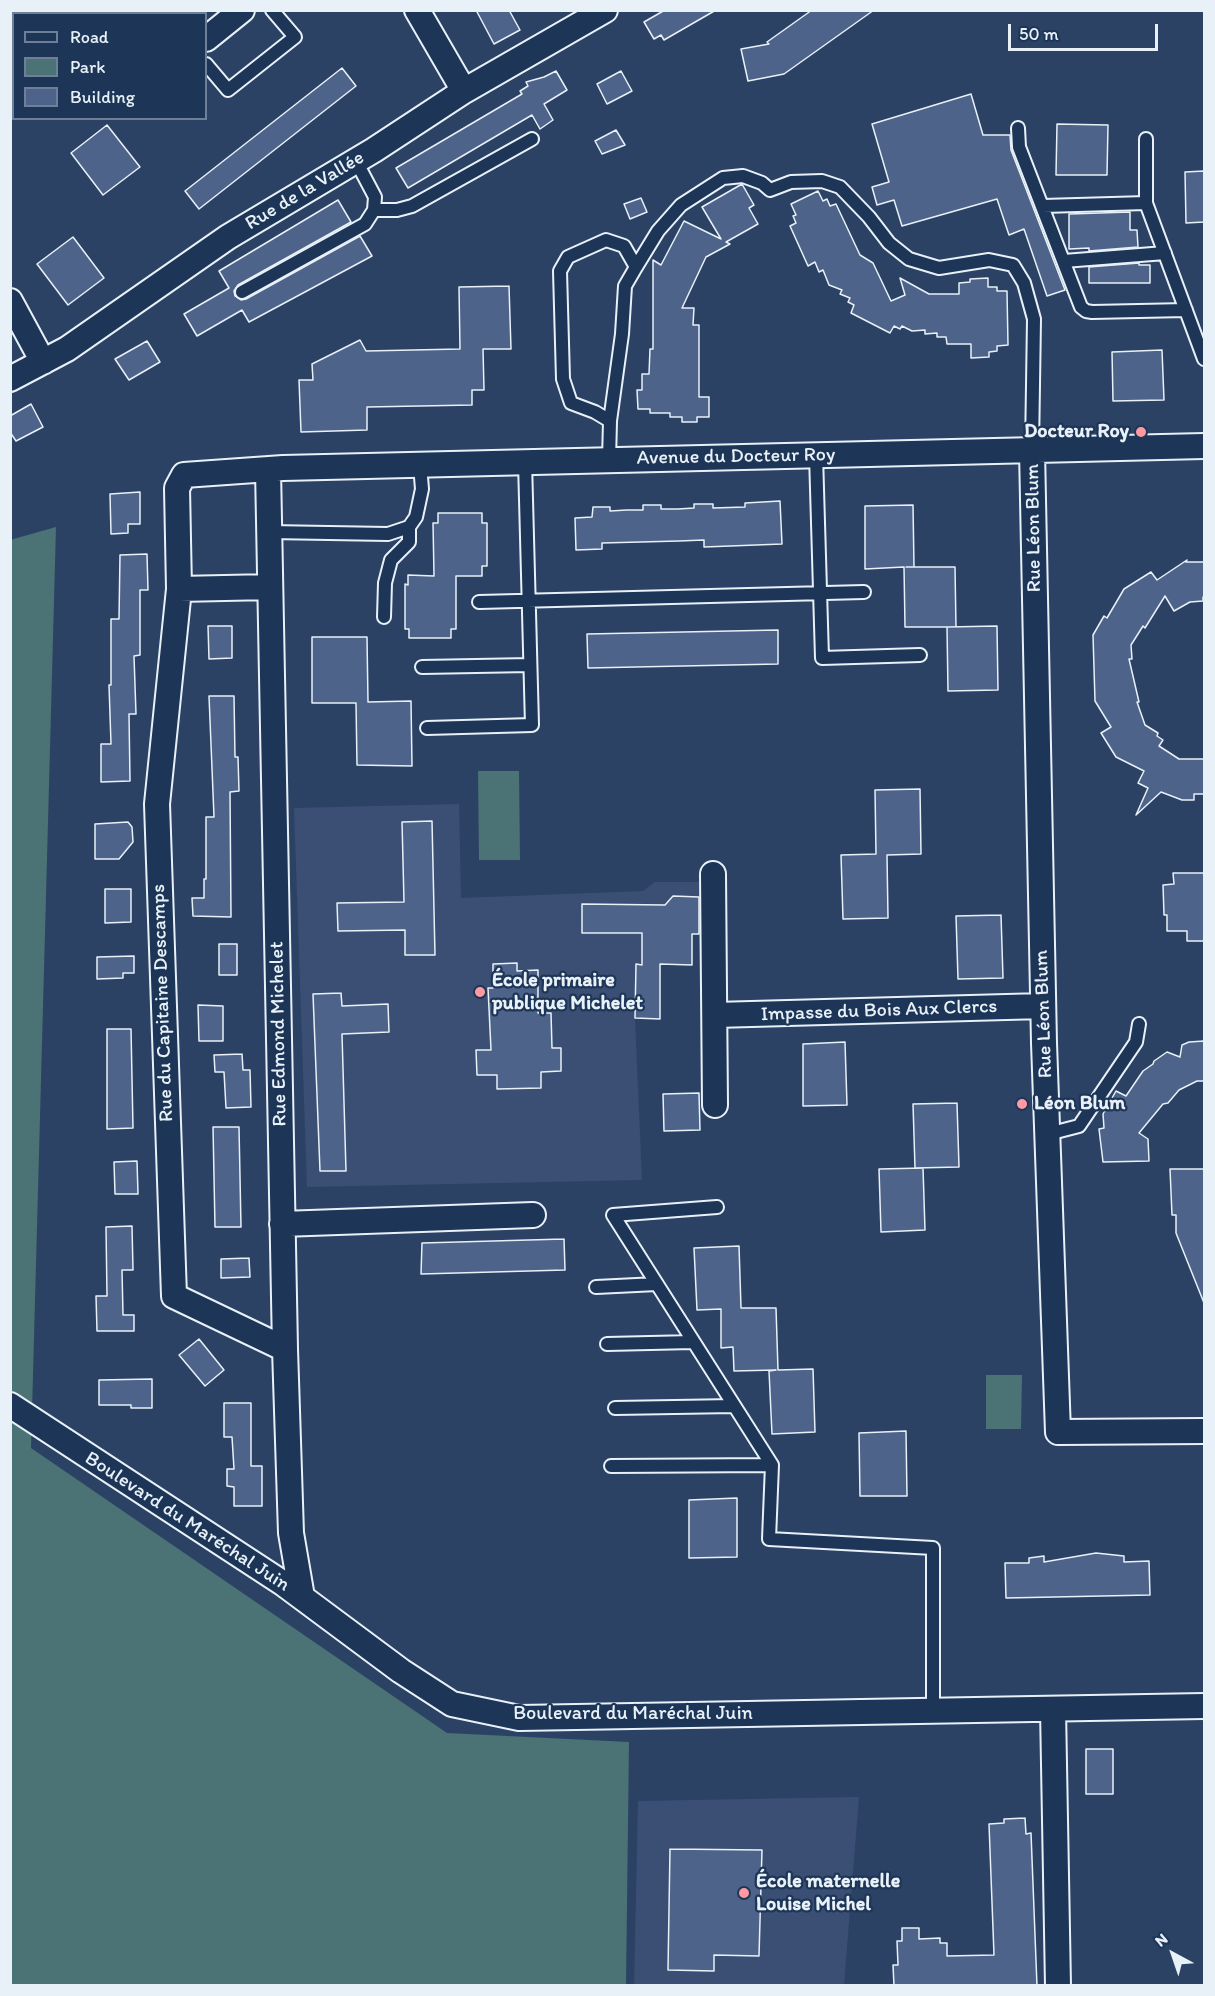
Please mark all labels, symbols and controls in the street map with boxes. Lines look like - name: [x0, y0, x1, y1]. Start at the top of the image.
- legend: [12, 12, 207, 120]
- scale bar: [1011, 12, 1161, 50]
- text: 50 m: [1019, 23, 1059, 45]
- text: Road: [70, 26, 109, 48]
- text: Park: [70, 56, 105, 78]
- text: Building: [70, 86, 135, 108]
- street label: Rue de la Vallée: [241, 146, 369, 236]
- place label: Docteur Roy: [1024, 420, 1129, 444]
- marker: Docteur Roy: [1134, 425, 1148, 439]
- street label: Avenue du Docteur Roy: [636, 443, 836, 471]
- street label: Rue Léon Blum: [1021, 464, 1047, 592]
- street label: Rue du Capitaine Descamps: [147, 884, 179, 1122]
- street label: Rue Edmond Michelet: [265, 941, 293, 1127]
- street label: Rue Léon Blum: [1030, 949, 1058, 1079]
- place label: École primaire publique Michelet: [492, 969, 643, 1016]
- marker: École primaire publique Michelet: [473, 985, 487, 999]
- street label: Impasse du Bois Aux Clercs: [760, 995, 998, 1027]
- place label: Léon Blum: [1034, 1092, 1125, 1116]
- marker: Léon Blum: [1015, 1097, 1029, 1111]
- street label: Boulevard du Maréchal Juin: [80, 1447, 294, 1597]
- street label: Boulevard du Maréchal Juin: [513, 1702, 753, 1726]
- place label: École maternelle Louise Michel: [756, 1870, 900, 1917]
- marker: École maternelle Louise Michel: [737, 1886, 751, 1900]
- north arrow: [1143, 1924, 1203, 1984]
- text: N: [1151, 1929, 1171, 1951]

